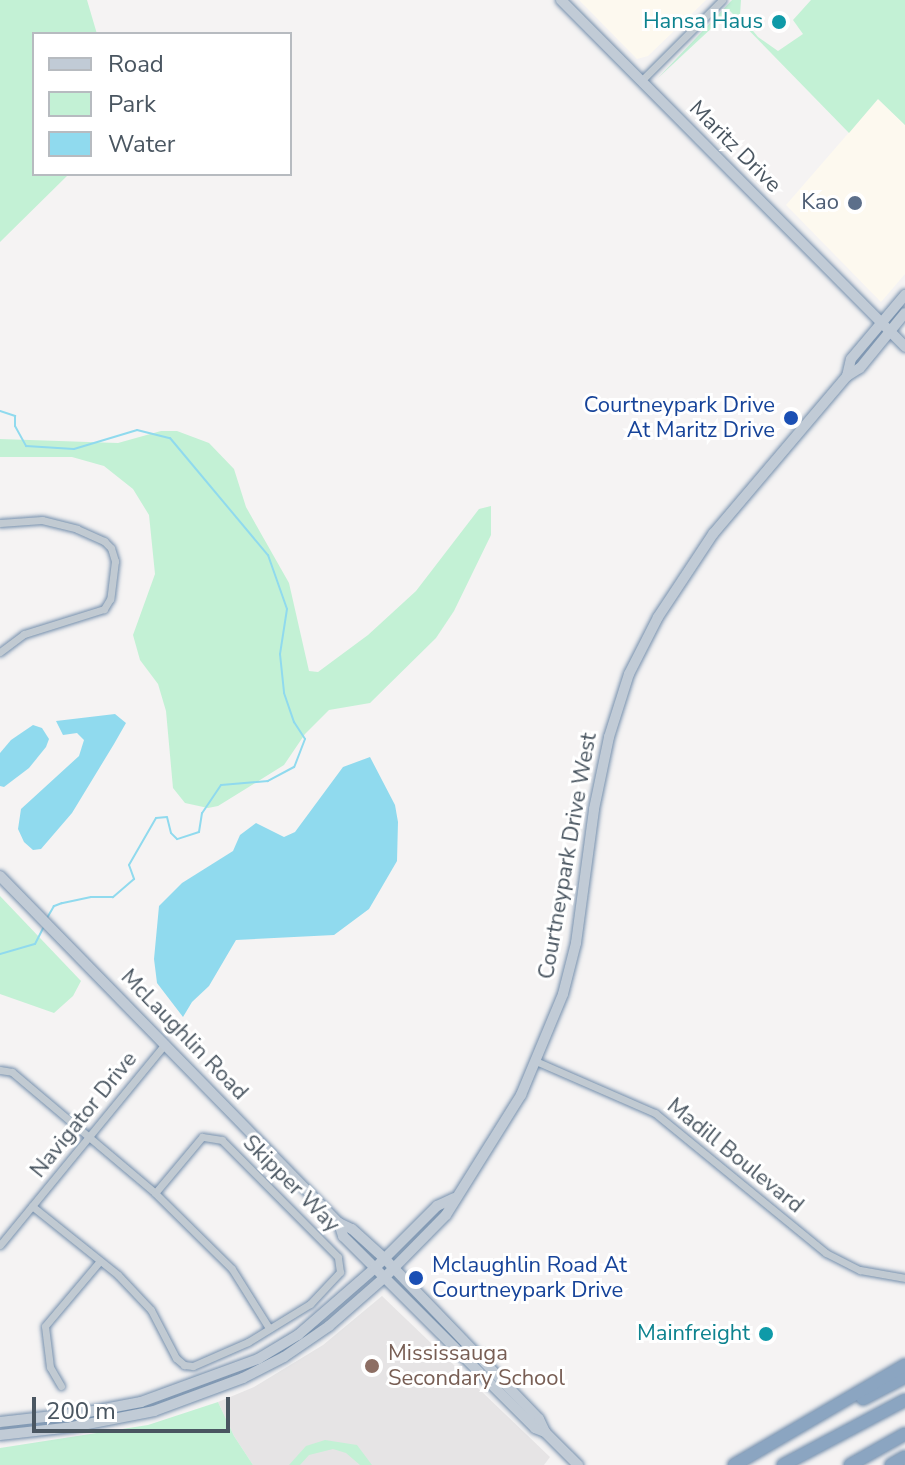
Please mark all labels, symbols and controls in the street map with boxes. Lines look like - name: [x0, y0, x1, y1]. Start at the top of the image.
- place label: Hansa Haus: [643, 9, 763, 35]
- marker: Hansa Haus: [770, 13, 788, 31]
- legend: [32, 32, 292, 176]
- text: Road: [108, 48, 164, 80]
- text: Park: [108, 88, 156, 120]
- street label: Maritz Drive: [684, 96, 786, 198]
- text: Water: [108, 128, 175, 160]
- place label: Kao: [801, 190, 839, 216]
- marker: Kao: [846, 194, 864, 212]
- place label: Courtneypark Drive At Maritz Drive: [584, 392, 775, 444]
- marker: Courtneypark Drive At Maritz Drive: [782, 409, 800, 427]
- street label: Courtneypark Drive West: [533, 731, 603, 981]
- street label: McLaughlin Road: [115, 964, 253, 1106]
- street label: Navigator Drive: [25, 1047, 143, 1183]
- street label: Madill Boulevard: [661, 1093, 809, 1219]
- street label: Skipper Way: [237, 1130, 345, 1238]
- place label: Mclaughlin Road At Courtneypark Drive: [432, 1252, 627, 1304]
- marker: Mclaughlin Road At Courtneypark Drive: [407, 1269, 425, 1287]
- place label: Mainfreight: [637, 1321, 750, 1347]
- marker: Mainfreight: [757, 1325, 775, 1343]
- place label: Mississauga Secondary School: [388, 1340, 565, 1392]
- marker: Mississauga Secondary School: [363, 1357, 381, 1375]
- scale bar: [36, 1381, 234, 1431]
- text: 200 m: [46, 1395, 116, 1427]

